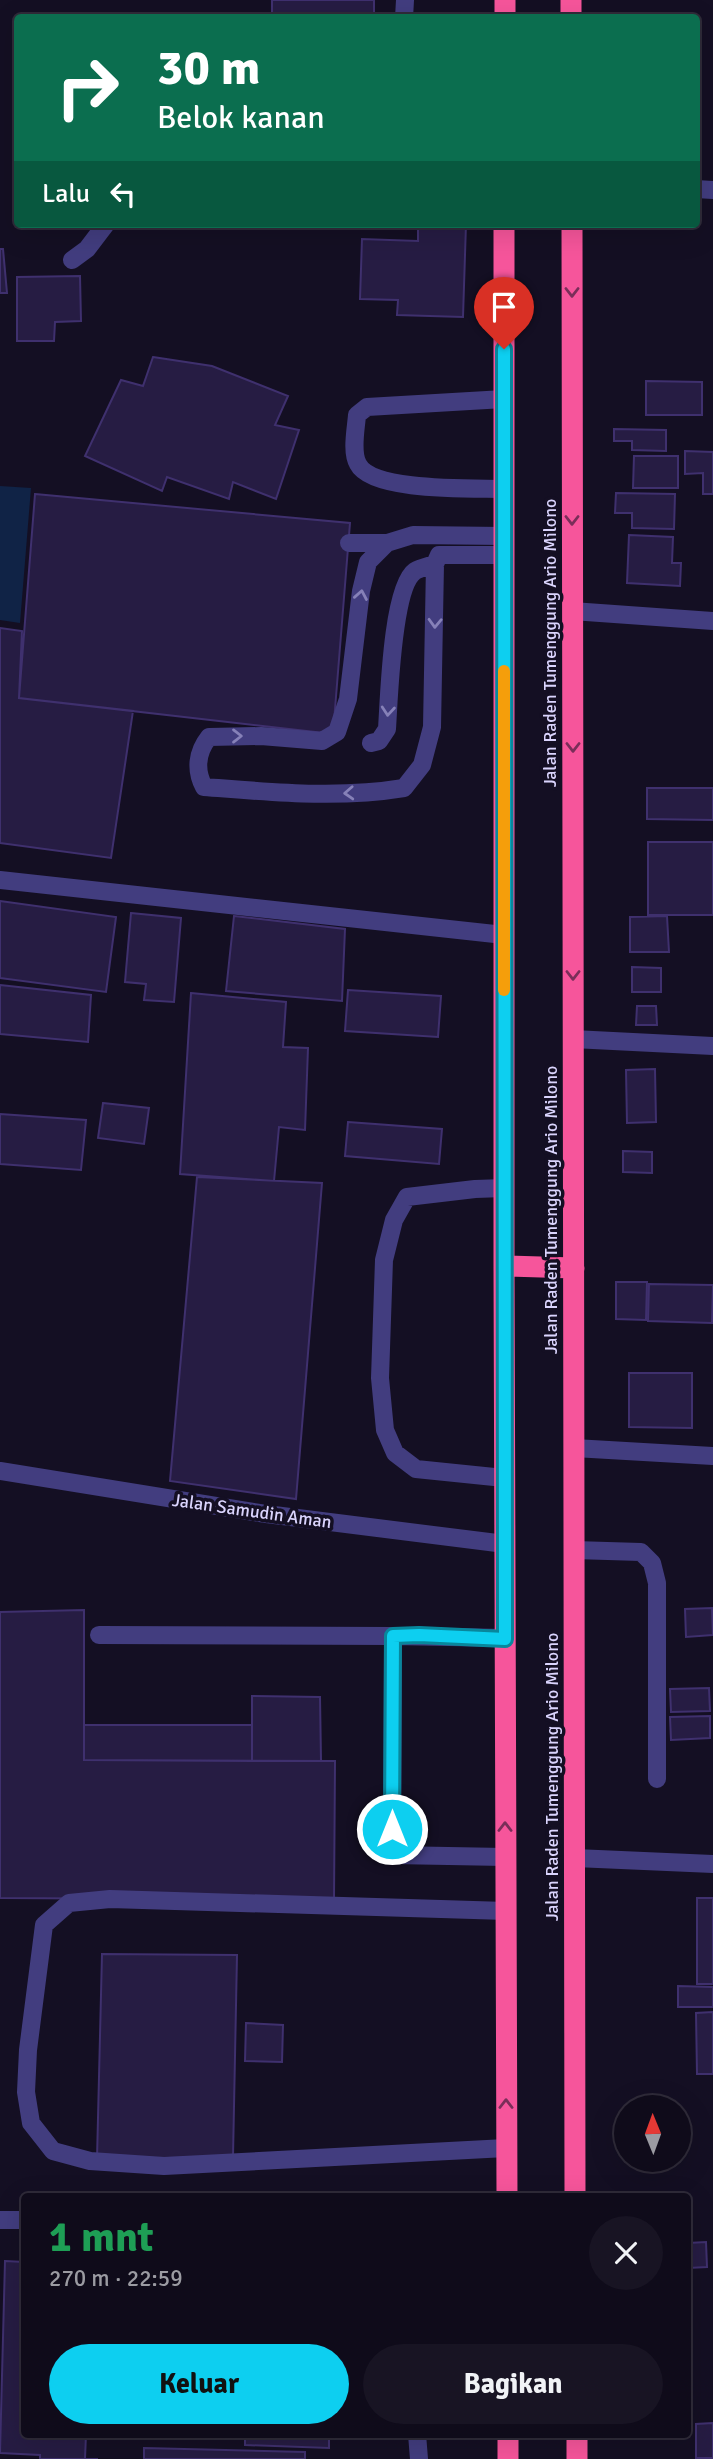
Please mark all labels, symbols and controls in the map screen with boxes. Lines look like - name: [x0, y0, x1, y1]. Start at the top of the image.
- text: 30 m: [157, 38, 260, 98]
- icon: right: [42, 42, 133, 133]
- text: Belok kanan: [157, 98, 325, 137]
- icon: left: [104, 175, 142, 213]
- text: Lalu: [42, 178, 90, 210]
- pin: [474, 277, 534, 349]
- one-way arrow: [564, 287, 580, 298]
- icon: arrive: [485, 288, 523, 326]
- street label: Jalan Raden Tumenggung Ario Milono: [539, 499, 561, 787]
- one-way arrow: [564, 515, 580, 525]
- one-way arrow: [353, 589, 368, 601]
- one-way arrow: [427, 617, 442, 628]
- one-way arrow: [381, 706, 396, 717]
- one-way arrow: [231, 729, 242, 744]
- one-way arrow: [565, 742, 581, 753]
- one-way arrow: [343, 786, 354, 801]
- one-way arrow: [565, 970, 581, 980]
- street label: Jalan Raden Tumenggung Ario Milono: [540, 1066, 562, 1354]
- street label: Jalan Samudin Aman: [171, 1489, 333, 1533]
- street label: Jalan Raden Tumenggung Ario Milono: [541, 1633, 563, 1921]
- position arrow: [355, 1792, 429, 1866]
- one-way arrow: [497, 1821, 513, 1832]
- north arrow: [614, 2095, 691, 2172]
- map controls: [614, 2095, 691, 2172]
- one-way arrow: [498, 2098, 514, 2108]
- text: 1 mnt: [49, 2212, 154, 2263]
- button: close: [589, 2216, 663, 2290]
- text: 270 m · 22:59: [49, 2264, 183, 2293]
- button: Keluar: [49, 2344, 349, 2424]
- button: Bagikan: [363, 2344, 663, 2424]

